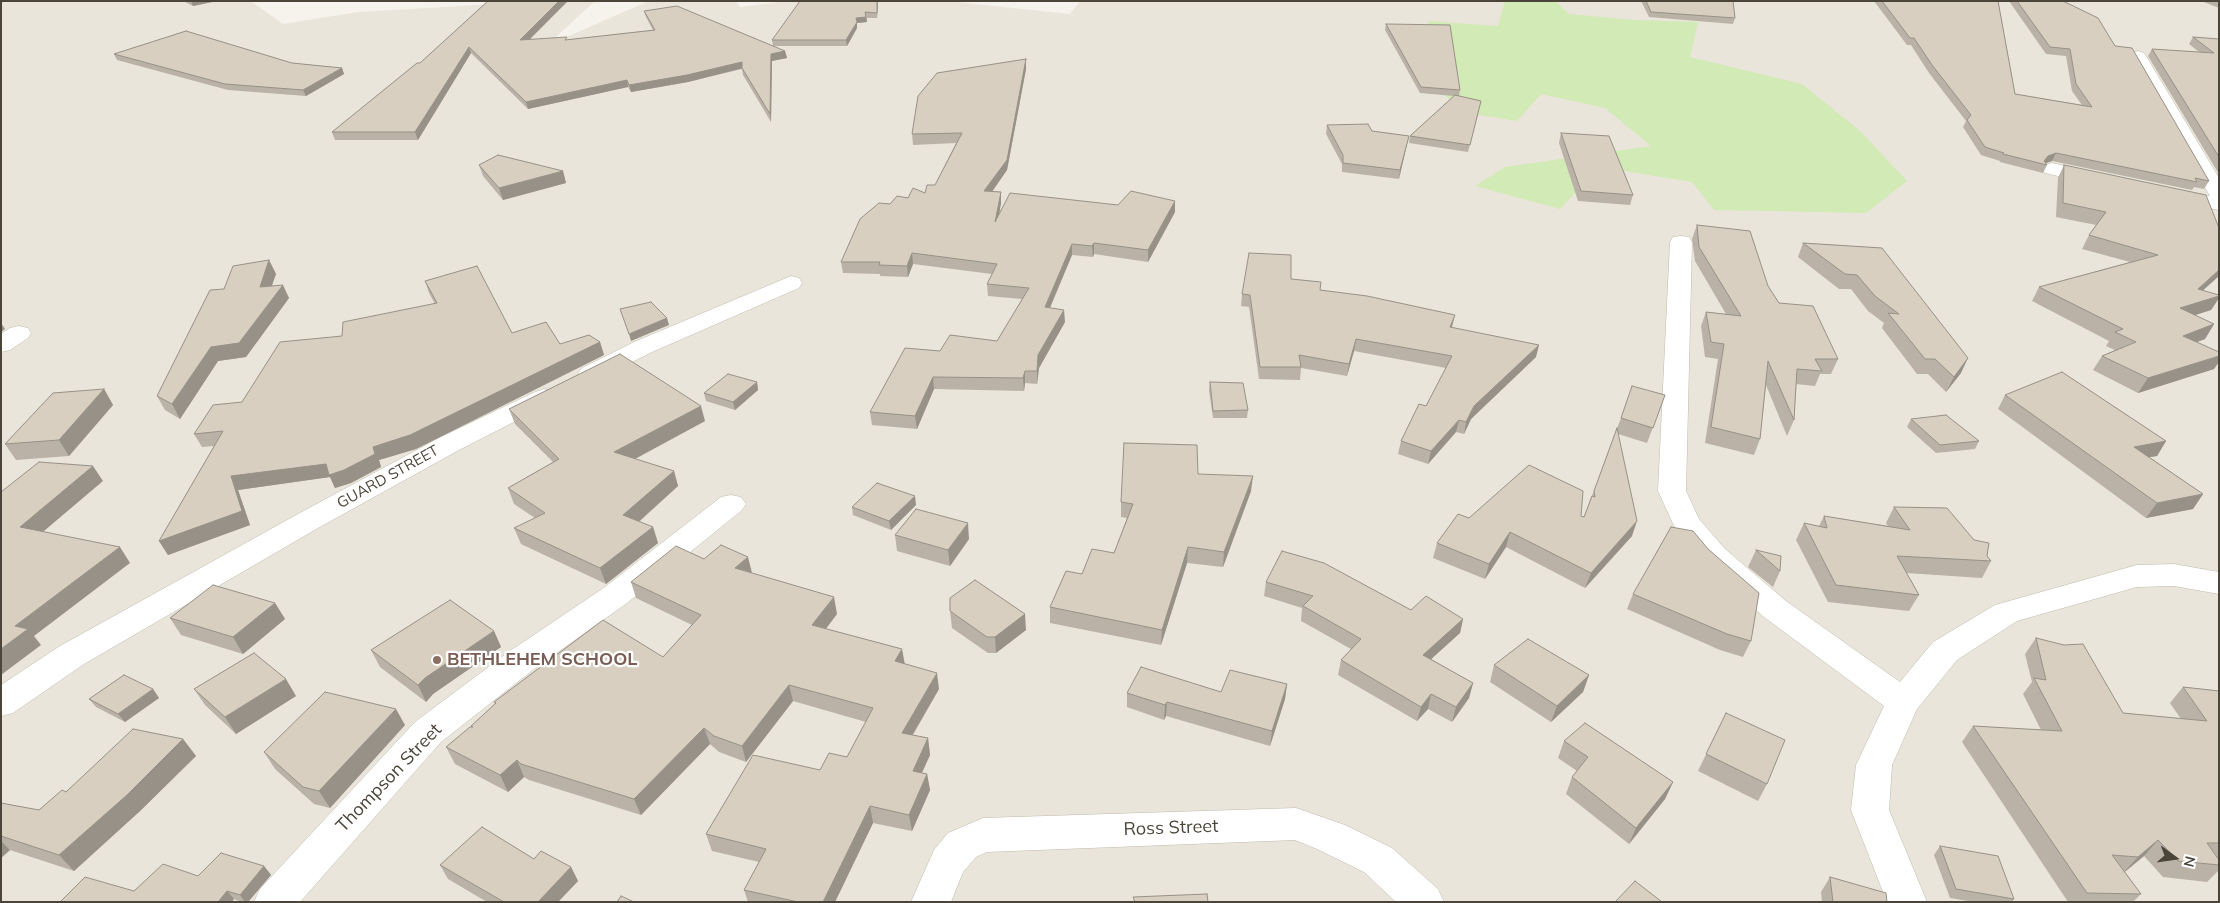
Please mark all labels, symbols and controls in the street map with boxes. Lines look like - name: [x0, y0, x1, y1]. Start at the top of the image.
- street label: GUARD STREET: [334, 442, 442, 512]
- place label: BETHLEHEM SCHOOL: [447, 649, 637, 671]
- marker: BETHLEHEM SCHOOL: [431, 654, 443, 666]
- street label: Thompson Street: [332, 719, 446, 837]
- street label: Ross Street: [1123, 816, 1219, 840]
- north arrow: [2150, 833, 2200, 883]
- text: N: [2180, 854, 2200, 869]

